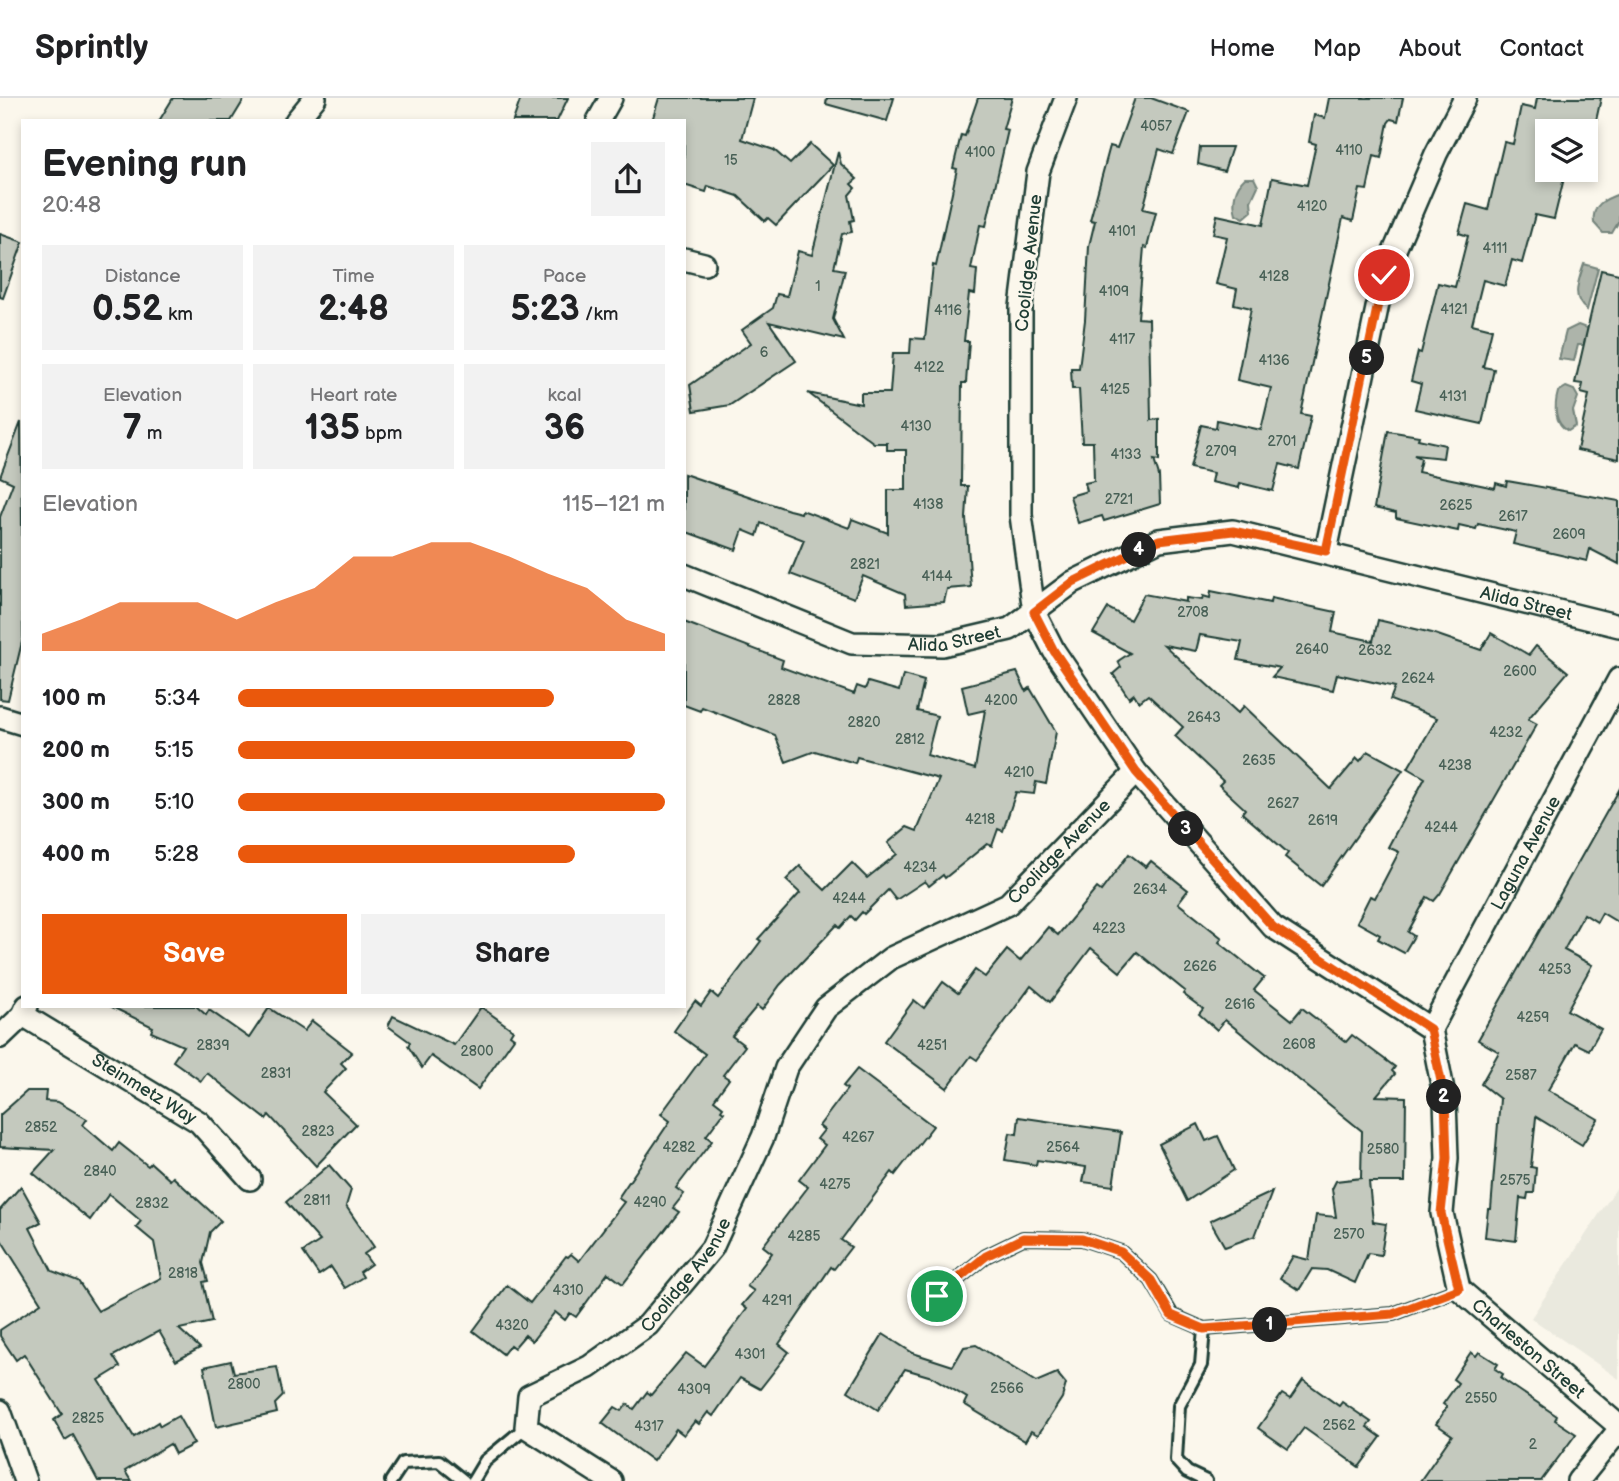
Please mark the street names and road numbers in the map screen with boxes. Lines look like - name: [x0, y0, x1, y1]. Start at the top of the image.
- street label: Coolidge Avenue: [1011, 193, 1047, 333]
- street label: Alida Street: [1478, 582, 1575, 625]
- street label: Alida Street: [908, 621, 1003, 656]
- street label: Laguna Avenue: [1487, 792, 1565, 913]
- street label: Coolidge Avenue: [1003, 794, 1115, 908]
- street label: Steinmetz Way: [88, 1049, 201, 1129]
- street label: Coolidge Avenue: [636, 1214, 735, 1336]
- street label: Charleston Street: [1468, 1294, 1590, 1403]

